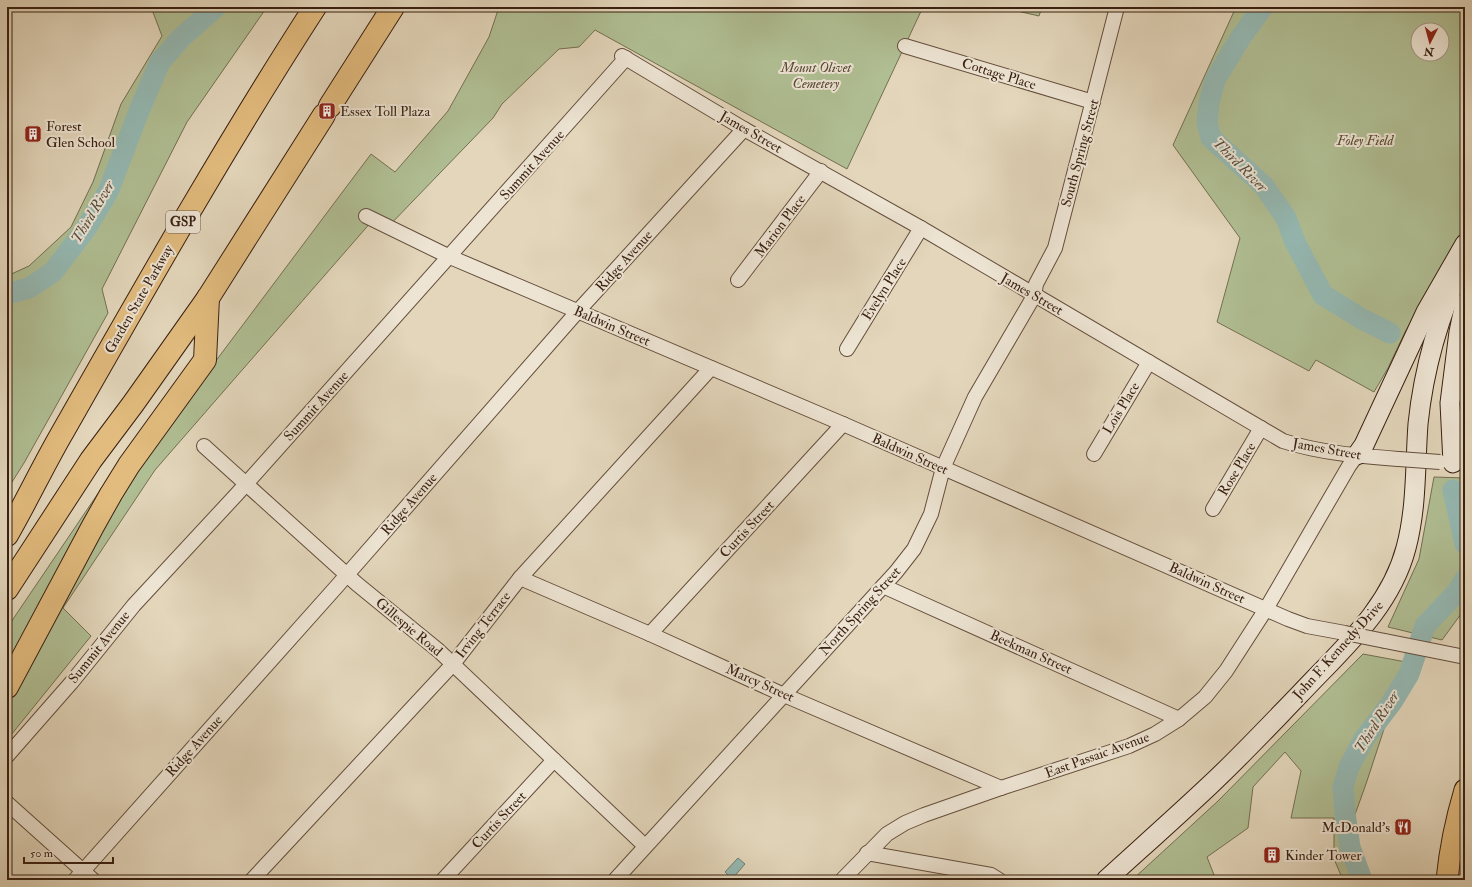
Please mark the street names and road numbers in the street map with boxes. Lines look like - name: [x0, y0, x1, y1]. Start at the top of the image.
- street label: Cottage Place: [960, 55, 1038, 93]
- street label: South Spring Street: [1057, 97, 1104, 209]
- street label: James Street: [716, 107, 786, 157]
- street label: Summit Avenue: [496, 126, 568, 204]
- street label: Marion Place: [751, 191, 809, 261]
- road number: GSP: [166, 211, 200, 233]
- street label: Ridge Avenue: [592, 227, 656, 295]
- street label: Garden State Parkway: [101, 241, 178, 357]
- street label: Evelyn Place: [858, 255, 911, 324]
- street label: James Street: [997, 269, 1067, 319]
- street label: Baldwin Street: [571, 302, 653, 350]
- street label: Summit Avenue: [280, 367, 352, 445]
- street label: Lois Place: [1099, 379, 1143, 437]
- street label: Baldwin Street: [869, 430, 951, 479]
- street label: James Street: [1290, 434, 1363, 463]
- street label: Rose Place: [1214, 439, 1260, 499]
- street label: Ridge Avenue: [377, 469, 441, 539]
- street label: Curtis Street: [716, 496, 778, 561]
- street label: Baldwin Street: [1166, 559, 1248, 608]
- street label: North Spring Street: [816, 563, 905, 660]
- street label: Irving Terrace: [452, 588, 514, 662]
- street label: Gillespie Road: [371, 594, 446, 661]
- street label: John F. Kennedy Drive: [1289, 597, 1388, 704]
- street label: Summit Avenue: [65, 607, 133, 687]
- street label: Beekman Street: [987, 626, 1075, 678]
- street label: Marcy Street: [723, 660, 797, 707]
- street label: Ridge Avenue: [162, 712, 226, 780]
- street label: East Passaic Avenue: [1042, 728, 1152, 782]
- street label: Curtis Street: [468, 787, 530, 852]

